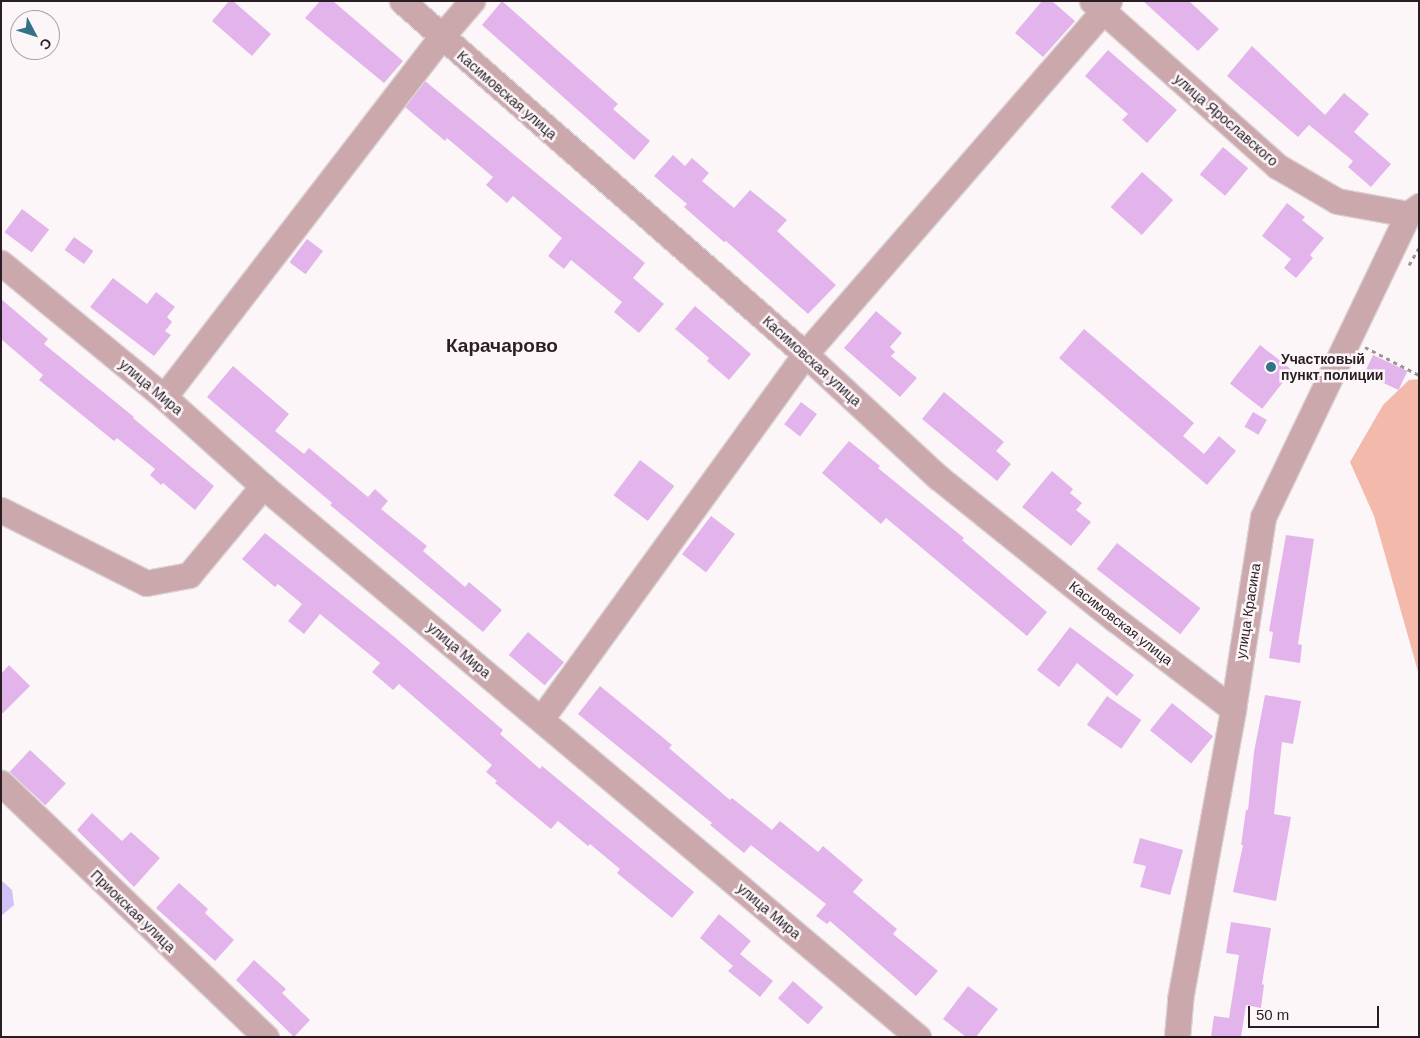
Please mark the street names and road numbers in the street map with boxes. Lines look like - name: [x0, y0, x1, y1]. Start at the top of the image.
- street label: Касимовская улица: [454, 47, 560, 143]
- street label: улица Ярославского: [1171, 70, 1281, 170]
- street label: Касимовская улица: [759, 312, 865, 410]
- street label: улица Мира: [116, 356, 186, 418]
- street label: улица Красина: [1232, 562, 1264, 660]
- street label: Касимовская улица: [1066, 577, 1176, 669]
- street label: улица Мира: [424, 619, 494, 681]
- street label: Приокская улица: [87, 866, 179, 956]
- street label: улица Мира: [734, 880, 804, 942]

